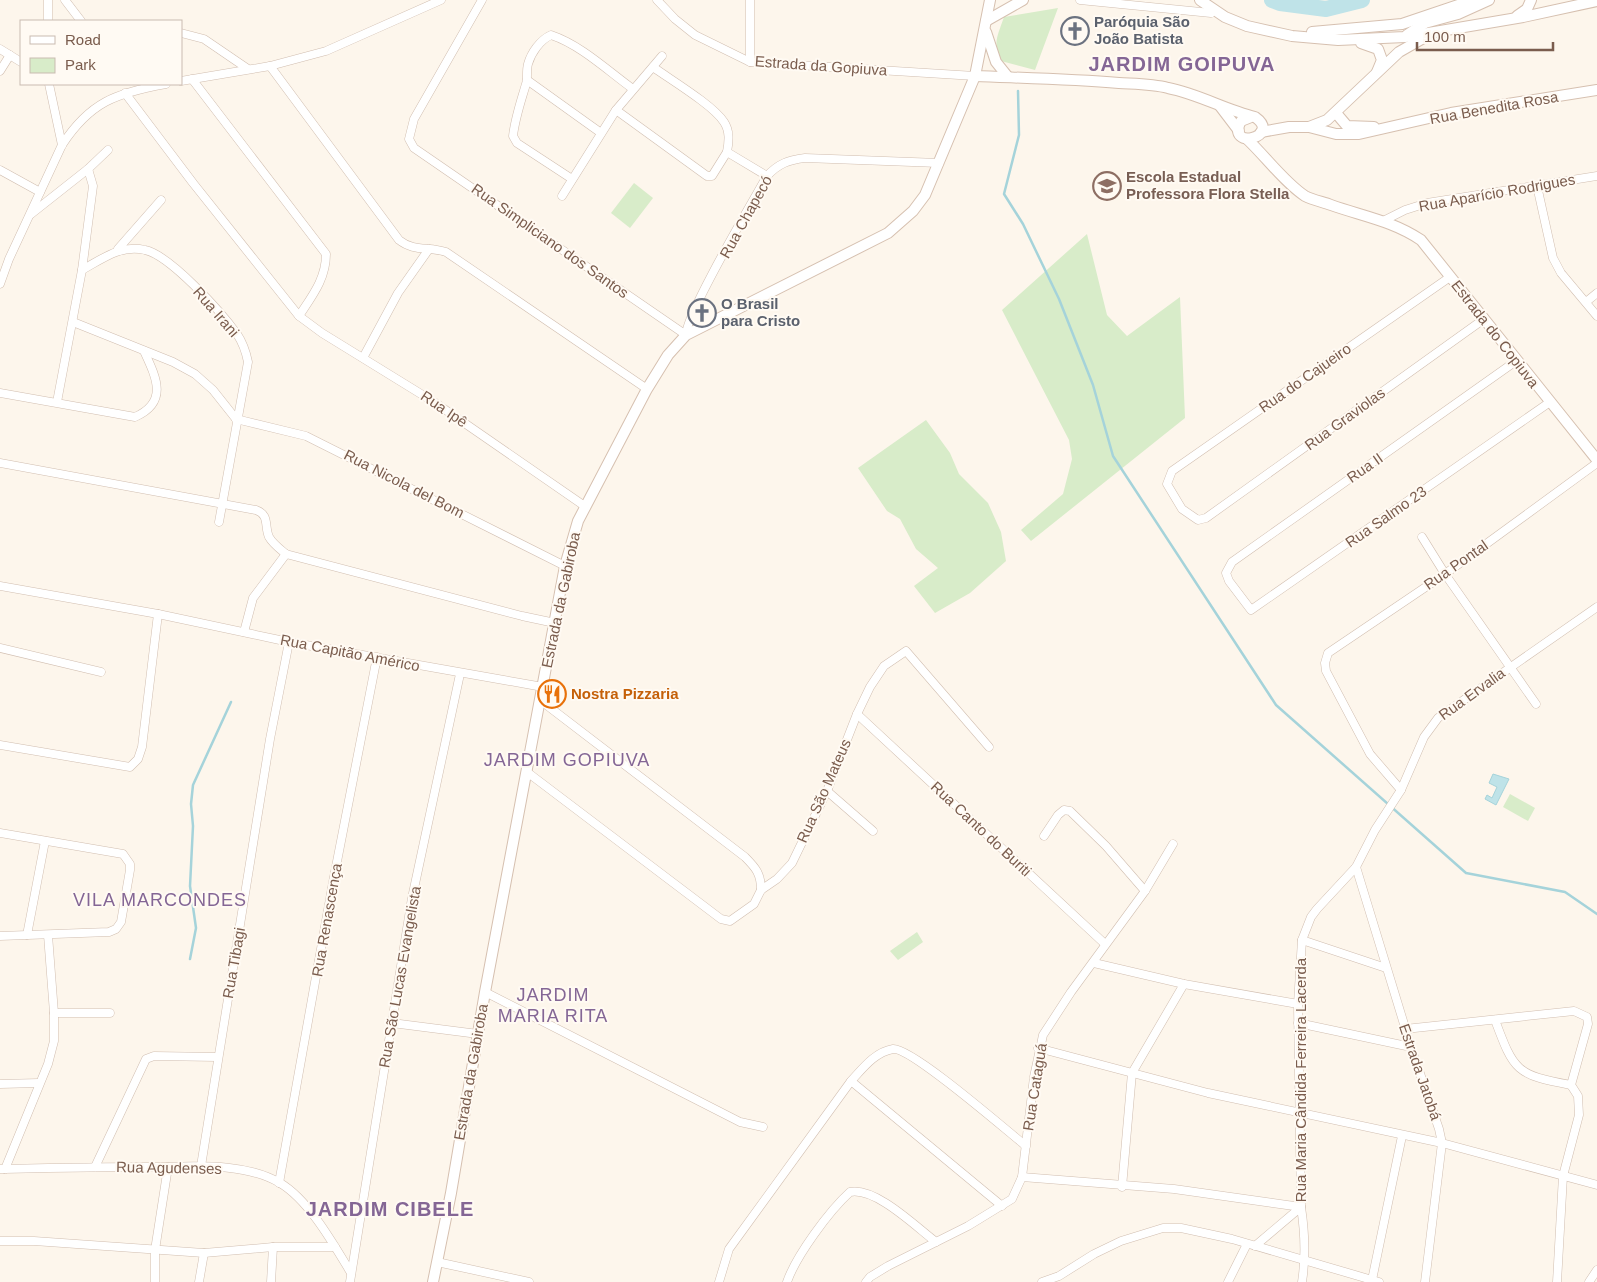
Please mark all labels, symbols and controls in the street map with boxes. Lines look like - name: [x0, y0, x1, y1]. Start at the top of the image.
- place label: Paróquia São João Batista: [1094, 13, 1190, 47]
- church icon: Paróquia São João Batista: [1060, 16, 1090, 46]
- legend: [20, 20, 182, 85]
- scale bar: [1417, 20, 1553, 52]
- text: 100 m: [1424, 28, 1466, 45]
- text: Road: [65, 31, 101, 48]
- street label: Estrada da Gopiuva: [754, 52, 888, 79]
- district label: JARDIM GOIPUVA: [1089, 53, 1275, 75]
- text: Park: [65, 56, 96, 73]
- street label: Rua Benedita Rosa: [1428, 88, 1560, 127]
- place label: Escola Estadual Professora Flora Stella: [1126, 168, 1290, 202]
- street label: Rua Aparício Rodrigues: [1417, 170, 1576, 215]
- school or university icon: Escola Estadual Professora Flora Stella: [1092, 171, 1122, 201]
- street label: Rua Chapecó: [716, 173, 775, 261]
- street label: Rua Simpliciano dos Santos: [469, 180, 632, 301]
- street label: Estrada do Copiuva: [1448, 277, 1543, 391]
- street label: Rua Irani: [190, 283, 243, 340]
- place label: O Brasil para Cristo: [721, 295, 800, 329]
- church icon: O Brasil para Cristo: [687, 298, 717, 328]
- street label: Rua do Cajueiro: [1255, 340, 1354, 416]
- street label: Rua Graviolas: [1301, 384, 1388, 453]
- street label: Rua Ipê: [418, 387, 471, 430]
- street label: Rua Nicola del Bom: [341, 446, 467, 521]
- street label: Rua II: [1343, 449, 1386, 486]
- street label: Rua Salmo 23: [1342, 482, 1430, 551]
- street label: Estrada da Gabiroba: [538, 530, 583, 669]
- street label: Rua Pontal: [1420, 536, 1491, 593]
- street label: Rua Capitão Américo: [279, 631, 421, 674]
- street label: Rua Ervalia: [1435, 664, 1509, 723]
- restaurant icon: Nostra Pizzaria: [537, 679, 567, 709]
- place label: Nostra Pizzaria: [571, 685, 679, 702]
- street label: Rua São Mateus: [793, 736, 854, 845]
- district label: JARDIM GOPIUVA: [484, 750, 650, 770]
- street label: Rua Canto do Buriti: [928, 778, 1035, 879]
- street label: Rua Renascença: [308, 861, 345, 978]
- street label: Rua São Lucas Evangelista: [375, 884, 424, 1069]
- district label: VILA MARCONDES: [73, 890, 247, 910]
- street label: Rua Tibagi: [219, 926, 248, 1000]
- street label: Rua Maria Cândida Ferreira Lacerda: [1292, 957, 1309, 1202]
- district label: JARDIM MARIA RITA: [498, 985, 608, 1026]
- street label: Estrada da Gabiroba: [450, 1002, 491, 1142]
- street label: Estrada Jatobá: [1396, 1021, 1445, 1123]
- street label: Rua Cataguá: [1019, 1041, 1050, 1132]
- street label: Rua Agudenses: [116, 1158, 222, 1177]
- district label: JARDIM CIBELE: [306, 1198, 474, 1220]

